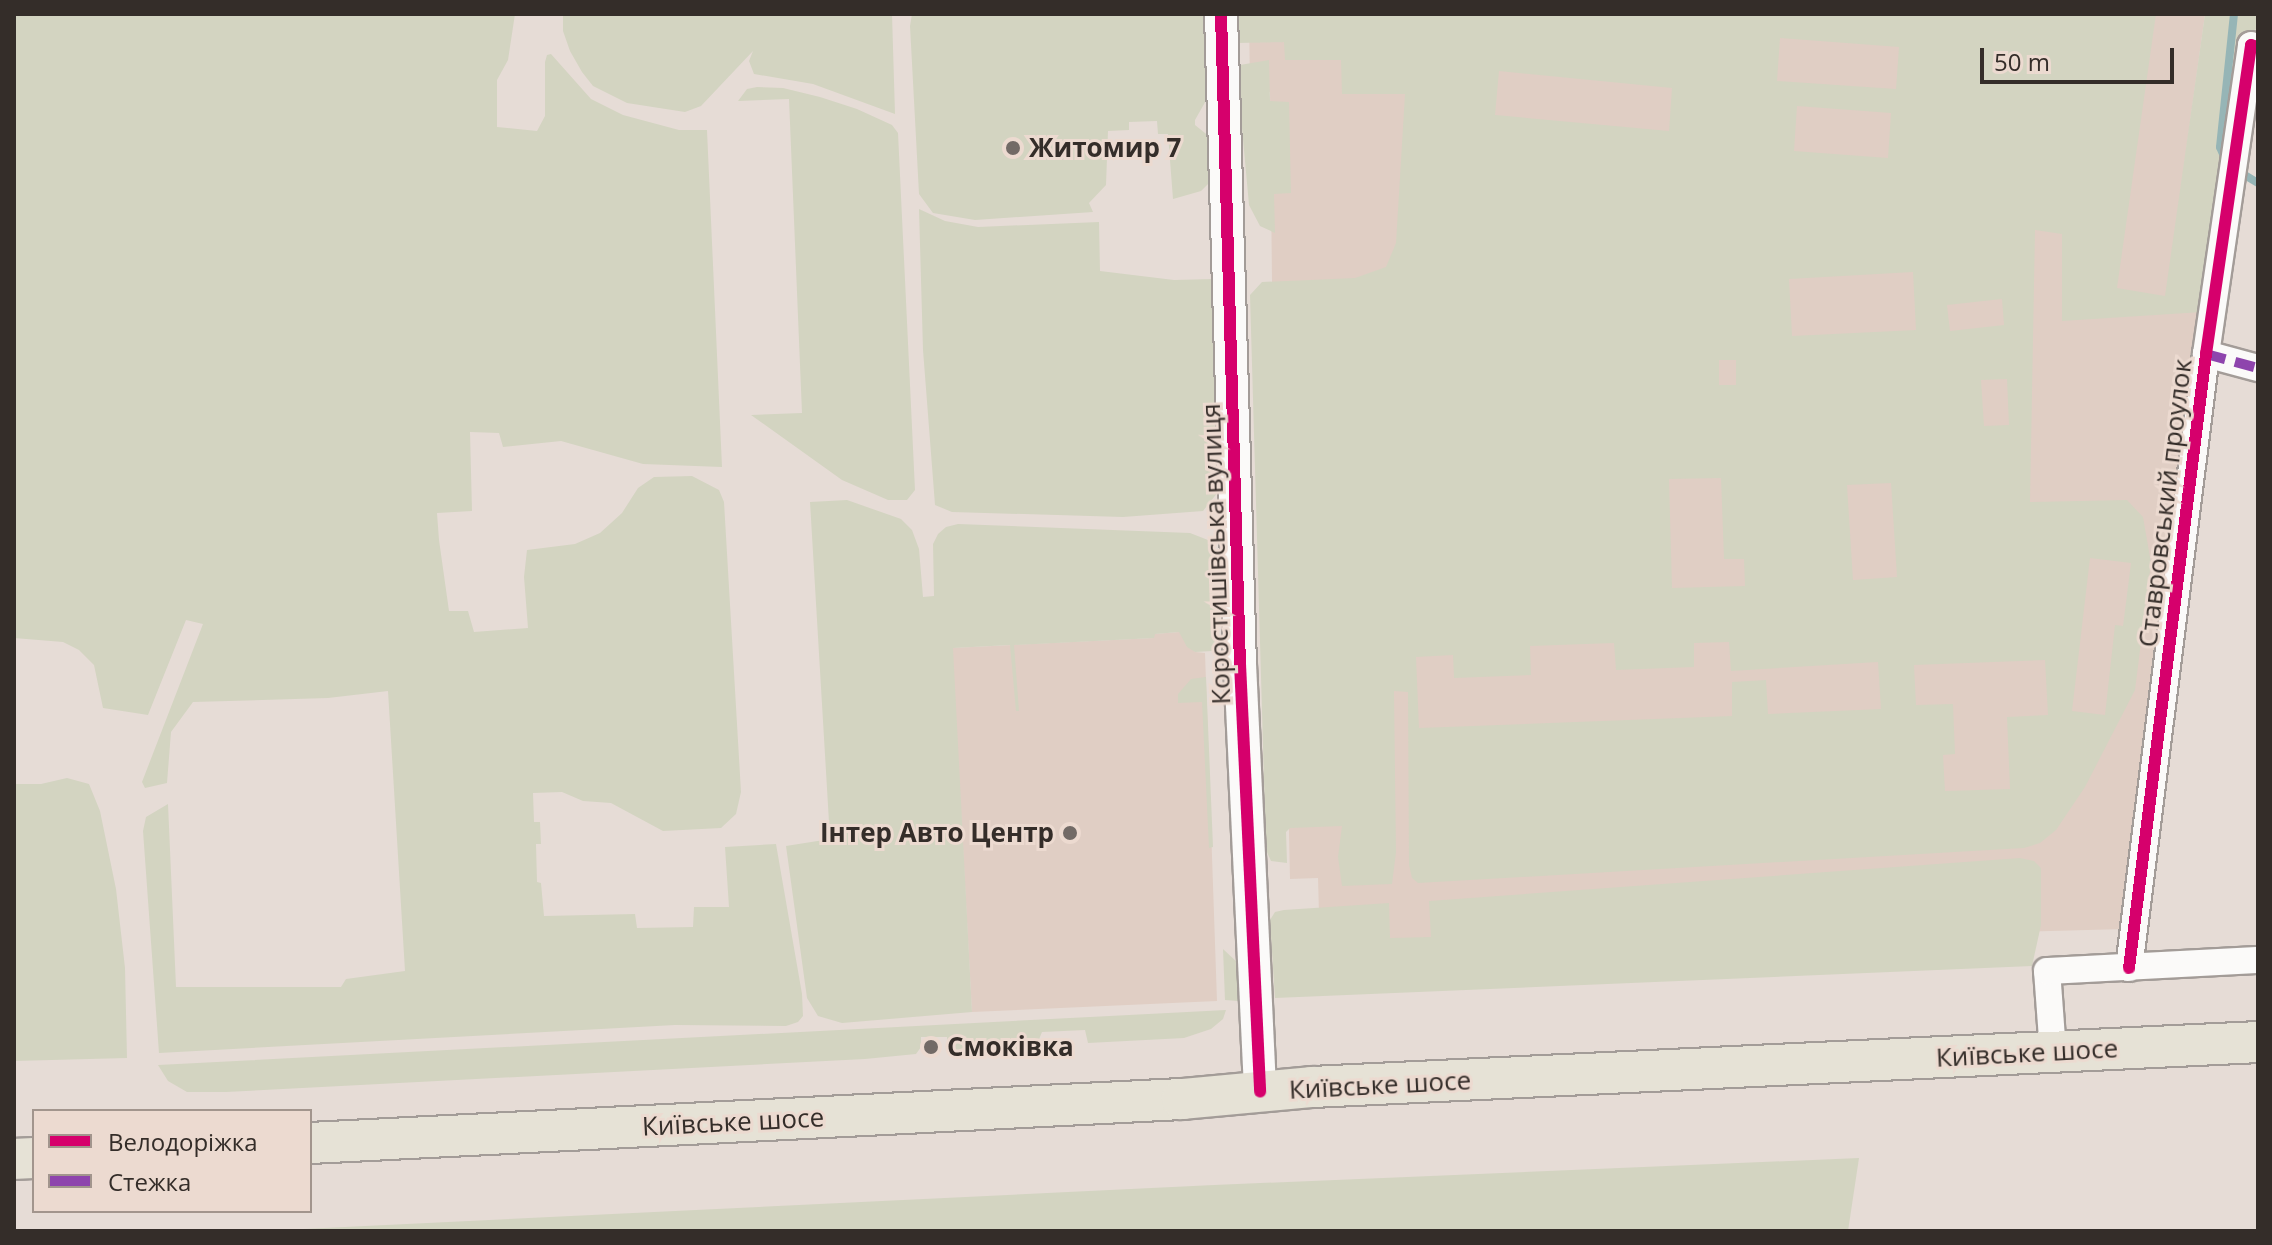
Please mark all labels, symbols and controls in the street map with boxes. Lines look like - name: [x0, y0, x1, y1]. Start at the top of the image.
- scale bar: [1984, 32, 2178, 82]
- text: 50 m: [1994, 45, 2050, 78]
- place label: Житомир 7: [1029, 132, 1181, 164]
- marker: Житомир 7: [1004, 139, 1022, 157]
- street label: Ставровський проулок: [2132, 357, 2198, 649]
- street label: Коростишівська вулиця: [1195, 403, 1237, 705]
- place label: Інтер Авто Центр: [820, 817, 1054, 849]
- marker: Інтер Авто Центр: [1061, 824, 1079, 842]
- place label: Смоківка: [947, 1031, 1074, 1063]
- street label: Київське шосе: [1935, 1033, 2119, 1073]
- marker: Смоківка: [922, 1038, 940, 1056]
- street label: Київське шосе: [1288, 1065, 1472, 1105]
- street label: Київське шосе: [641, 1102, 825, 1142]
- legend: [32, 1109, 312, 1213]
- text: Велодоріжка: [108, 1125, 258, 1158]
- text: Стежка: [108, 1165, 191, 1198]

